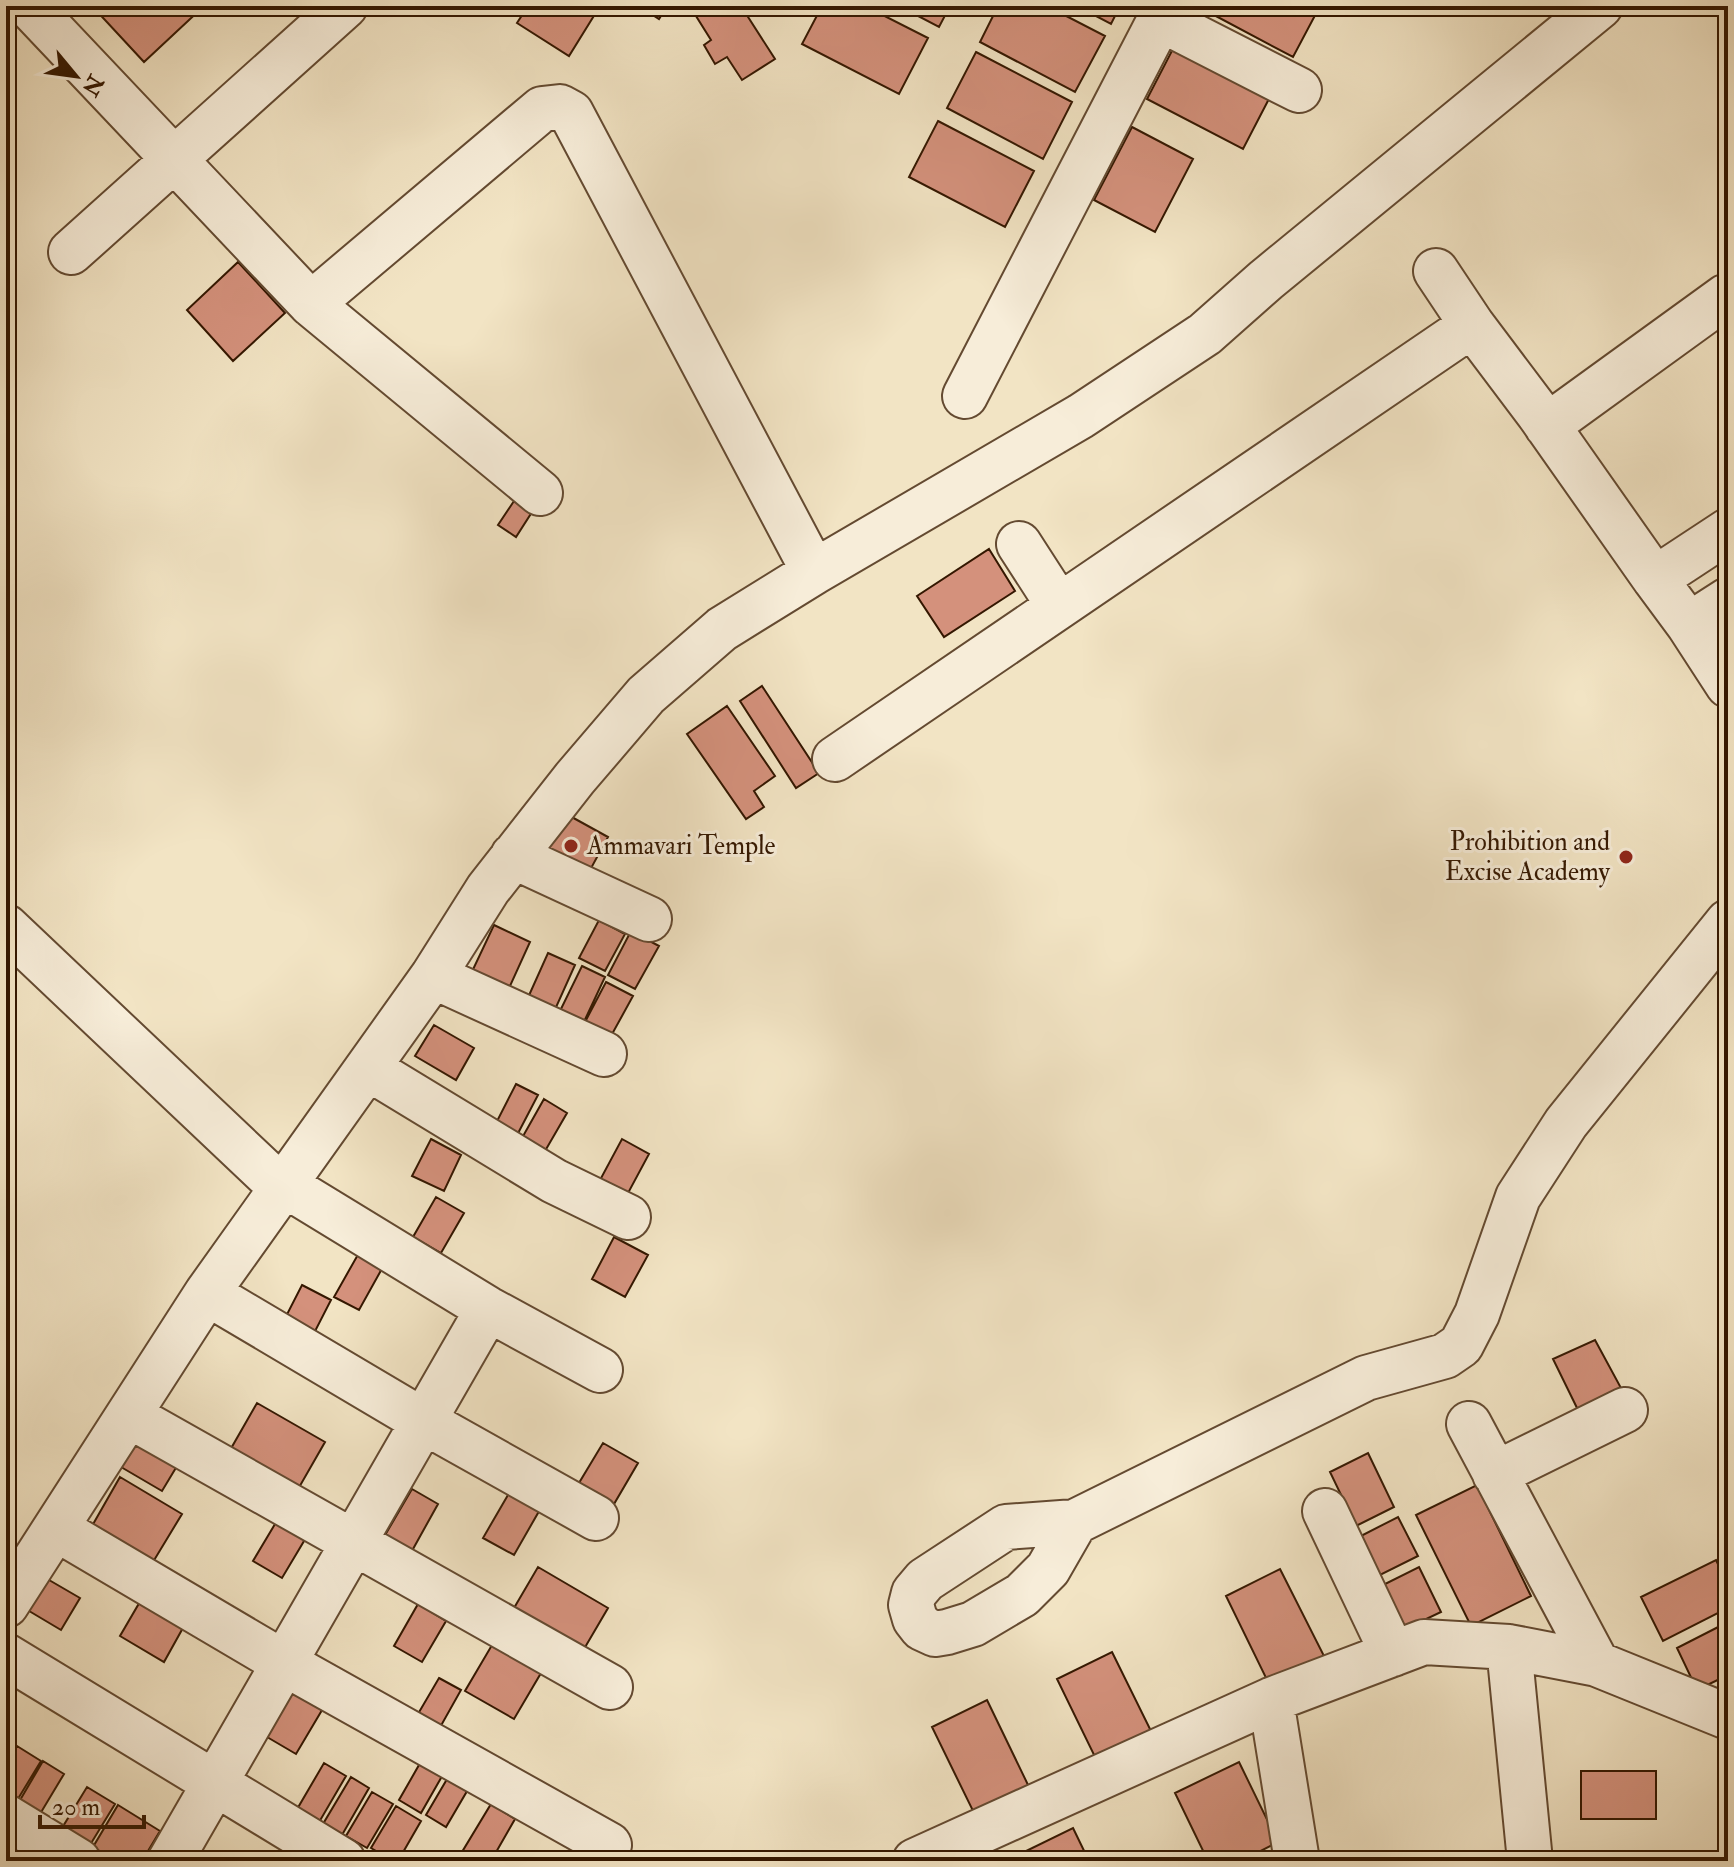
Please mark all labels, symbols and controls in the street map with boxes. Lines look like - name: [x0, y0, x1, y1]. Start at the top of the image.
- north arrow: [36, 36, 116, 116]
- text: N: [75, 69, 110, 101]
- place label: Prohibition and Excise Academy: [1445, 826, 1611, 888]
- place label: Ammavari Temple: [586, 830, 776, 863]
- marker: Ammavari Temple: [562, 837, 580, 855]
- marker: Prohibition and Excise Academy: [1617, 848, 1635, 866]
- scale bar: [40, 1779, 144, 1829]
- text: 20 m: [52, 1792, 101, 1823]

